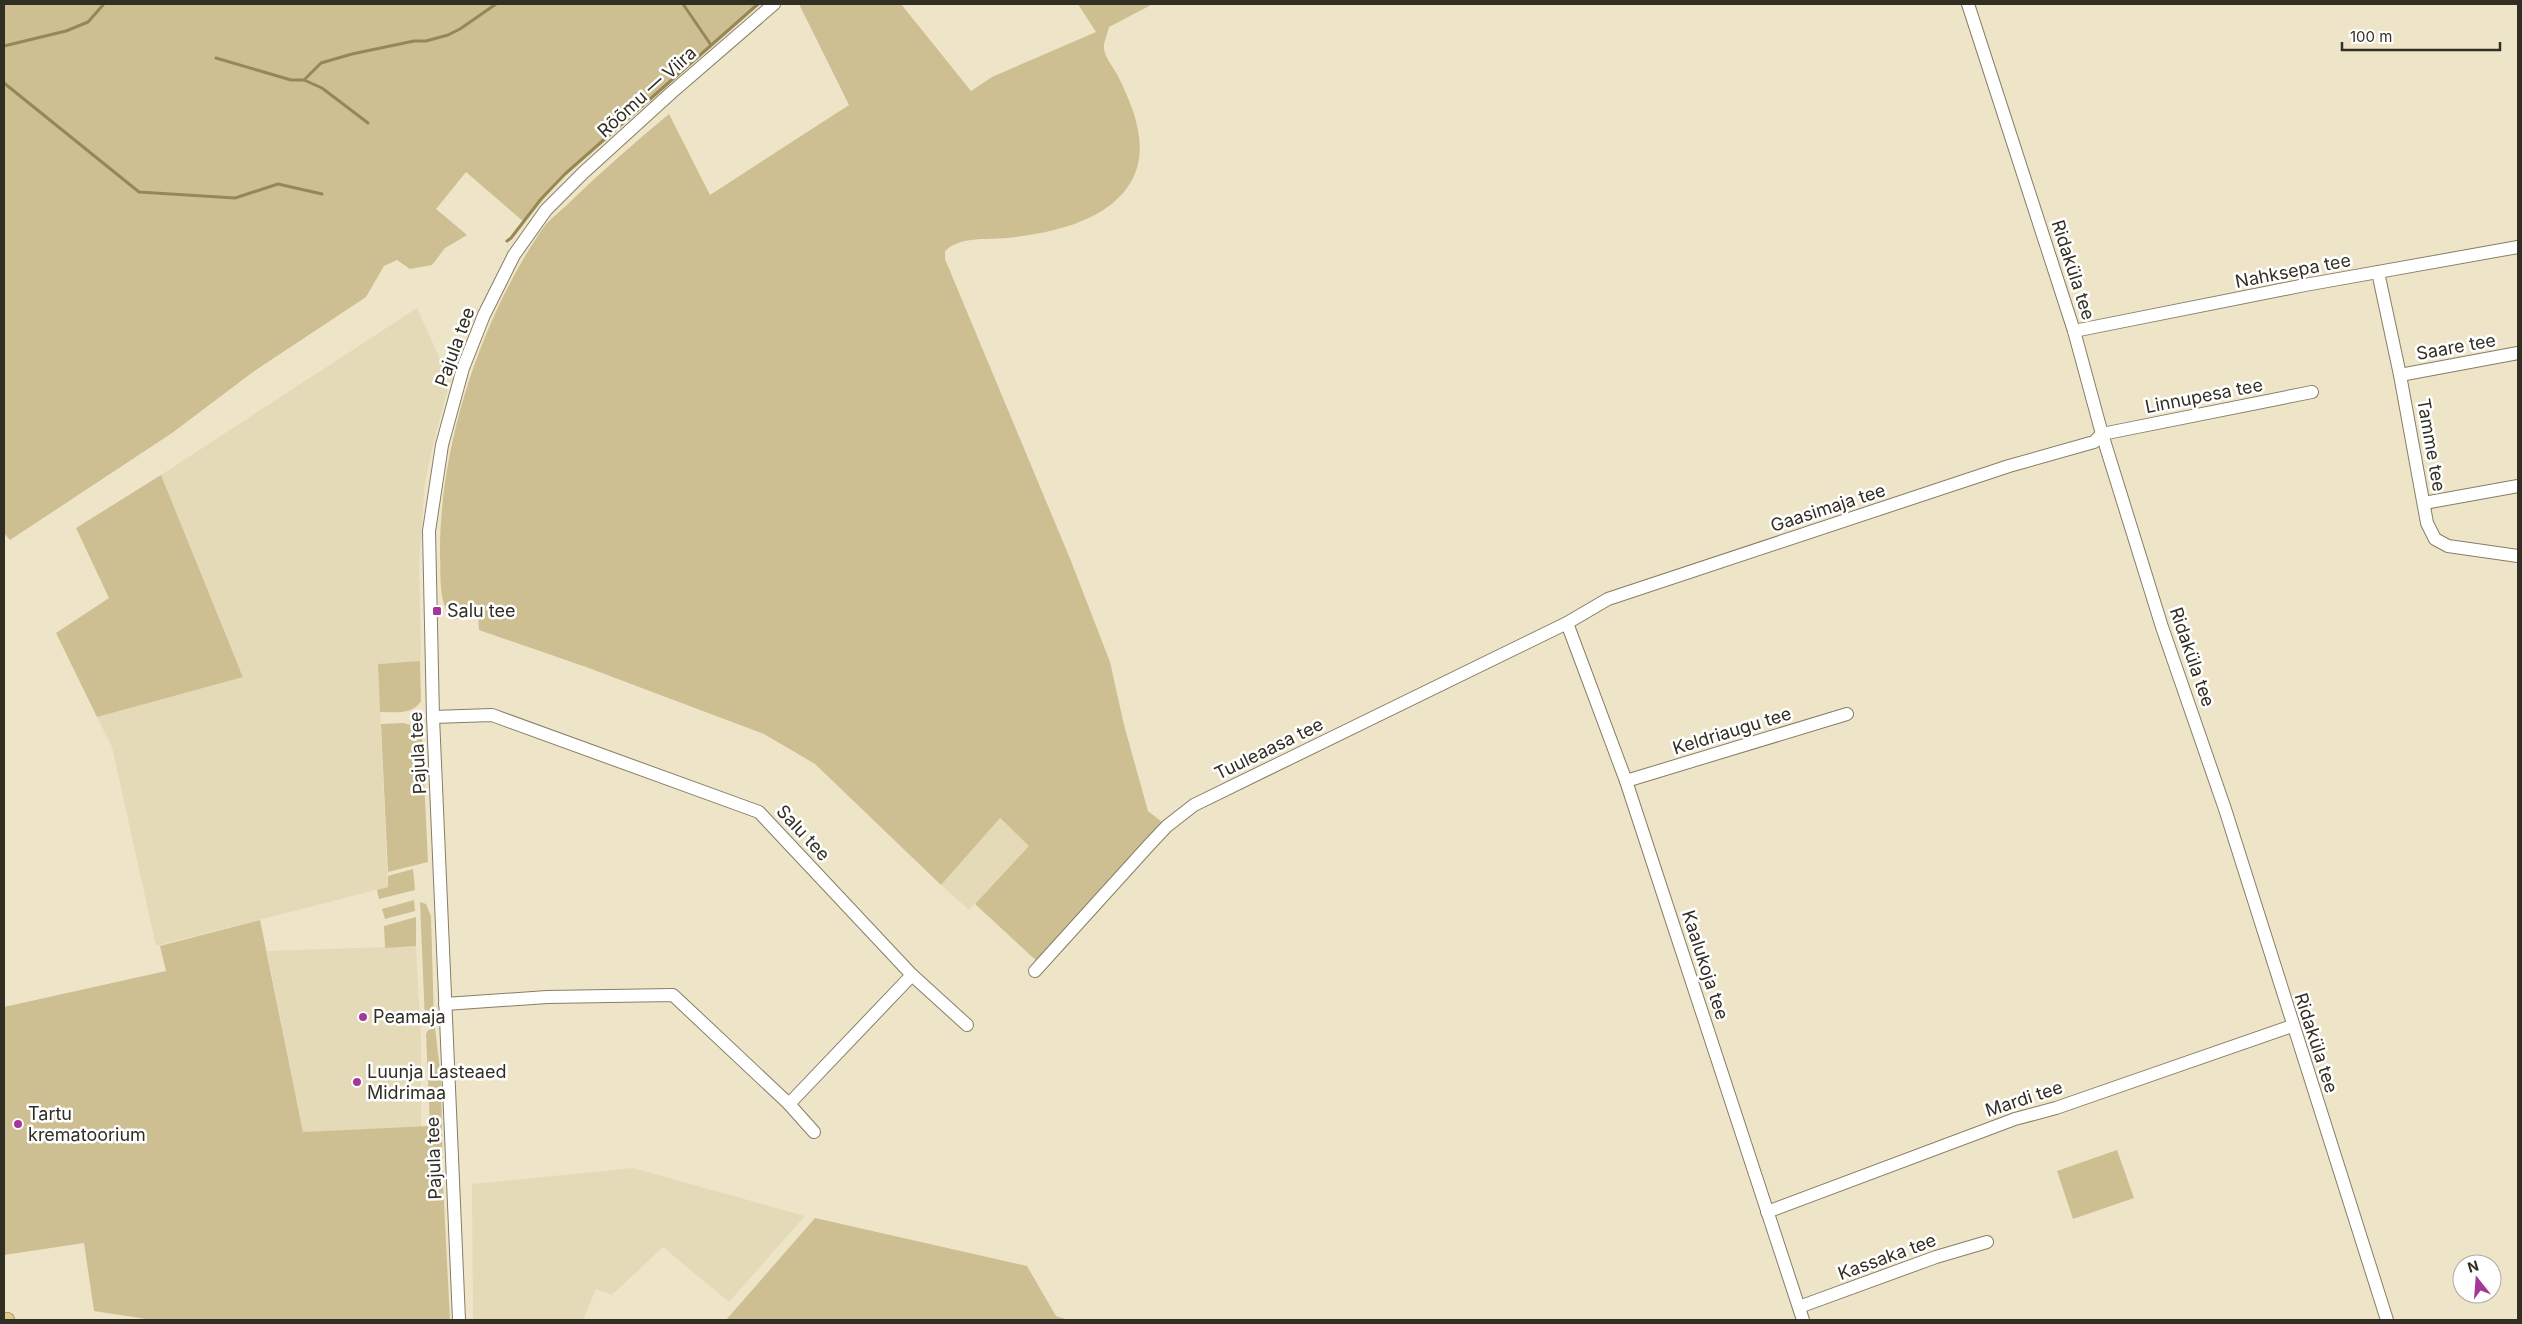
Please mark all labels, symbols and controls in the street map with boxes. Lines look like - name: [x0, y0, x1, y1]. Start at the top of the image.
- scale bar: [2342, 20, 2500, 52]
- text: 100 m: [2350, 27, 2392, 46]
- street label: Rõõmu — Viira: [593, 42, 700, 141]
- street label: Ridaküla tee: [2047, 217, 2100, 322]
- street label: Nahksepa tee: [2233, 249, 2352, 292]
- street label: Pajula tee: [430, 304, 479, 389]
- street label: Saare tee: [2414, 329, 2497, 364]
- street label: Linnupesa tee: [2143, 374, 2264, 417]
- street label: Tamme tee: [2413, 397, 2450, 493]
- street label: Gaasimaja tee: [1768, 479, 1888, 536]
- place label: Salu tee: [447, 600, 515, 621]
- street label: Ridaküla tee: [2166, 604, 2219, 709]
- marker: Salu tee: [431, 605, 443, 617]
- street label: Keldriaugu tee: [1670, 703, 1794, 759]
- street label: Pajula tee: [405, 711, 430, 795]
- street label: Tuuleaasa tee: [1211, 713, 1327, 784]
- street label: Salu tee: [772, 800, 834, 865]
- street label: Kaalukoja tee: [1678, 907, 1733, 1022]
- street label: Ridaküla tee: [2290, 990, 2343, 1095]
- place label: Peamaja: [373, 1006, 446, 1027]
- marker: Peamaja: [357, 1011, 369, 1023]
- place label: Luunja Lasteaed Midrimaa: [367, 1061, 506, 1103]
- marker: Luunja Lasteaed Midrimaa: [351, 1076, 363, 1088]
- street label: Mardi tee: [1983, 1076, 2065, 1121]
- place label: Tartu krematoorium: [28, 1103, 146, 1145]
- street label: Pajula tee: [422, 1116, 445, 1200]
- marker: Tartu krematoorium: [12, 1118, 24, 1130]
- street label: Kassaka tee: [1835, 1229, 1939, 1284]
- north arrow: [2452, 1254, 2502, 1304]
- text: N: [2465, 1256, 2481, 1276]

